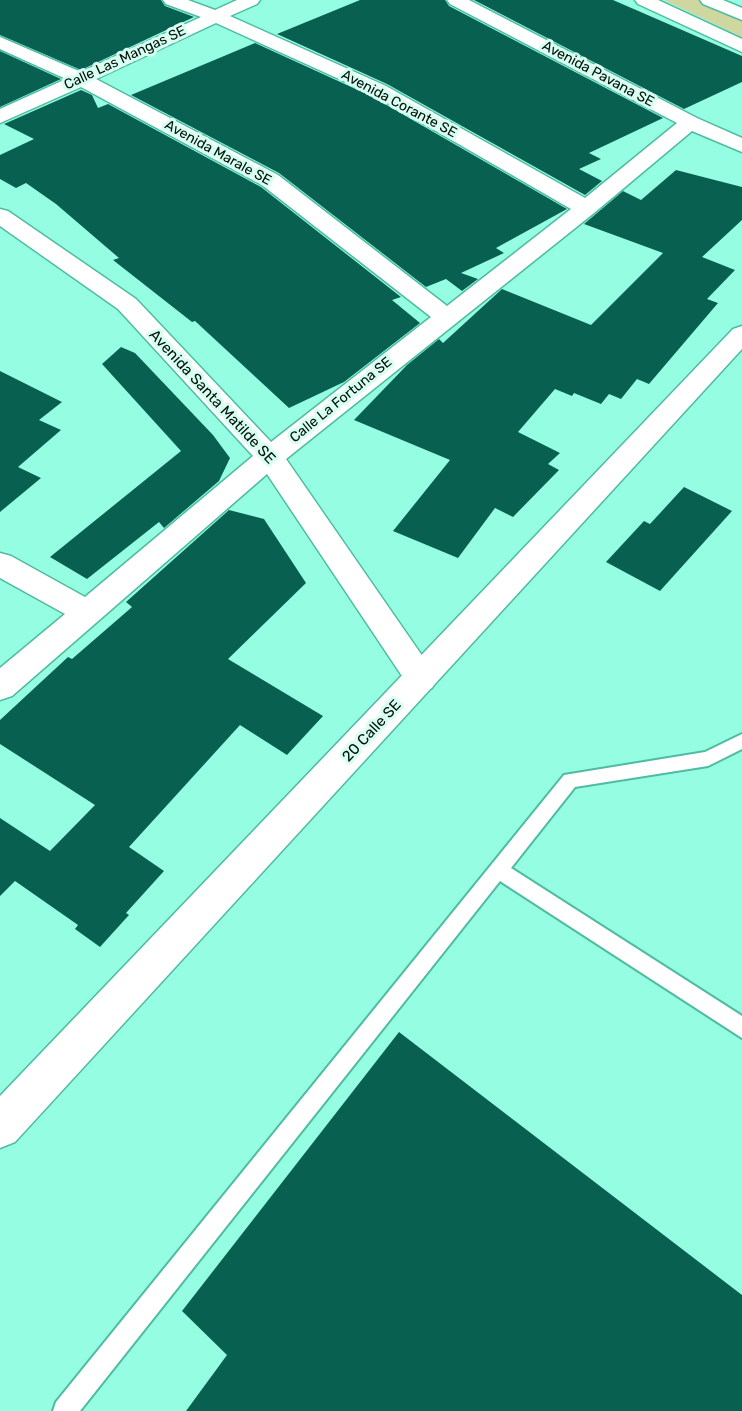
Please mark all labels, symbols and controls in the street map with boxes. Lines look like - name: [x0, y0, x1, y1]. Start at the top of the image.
- street label: Calle Las Mangas SE: [61, 22, 189, 94]
- street label: Avenida Pavana SE: [539, 37, 657, 111]
- street label: Avenida Corante SE: [338, 66, 460, 142]
- street label: Avenida Marale SE: [162, 117, 274, 189]
- street label: Avenida Santa Matilde SE: [145, 326, 279, 468]
- street label: Calle La Fortuna SE: [287, 354, 395, 446]
- street label: 20 Calle SE: [339, 696, 405, 766]

